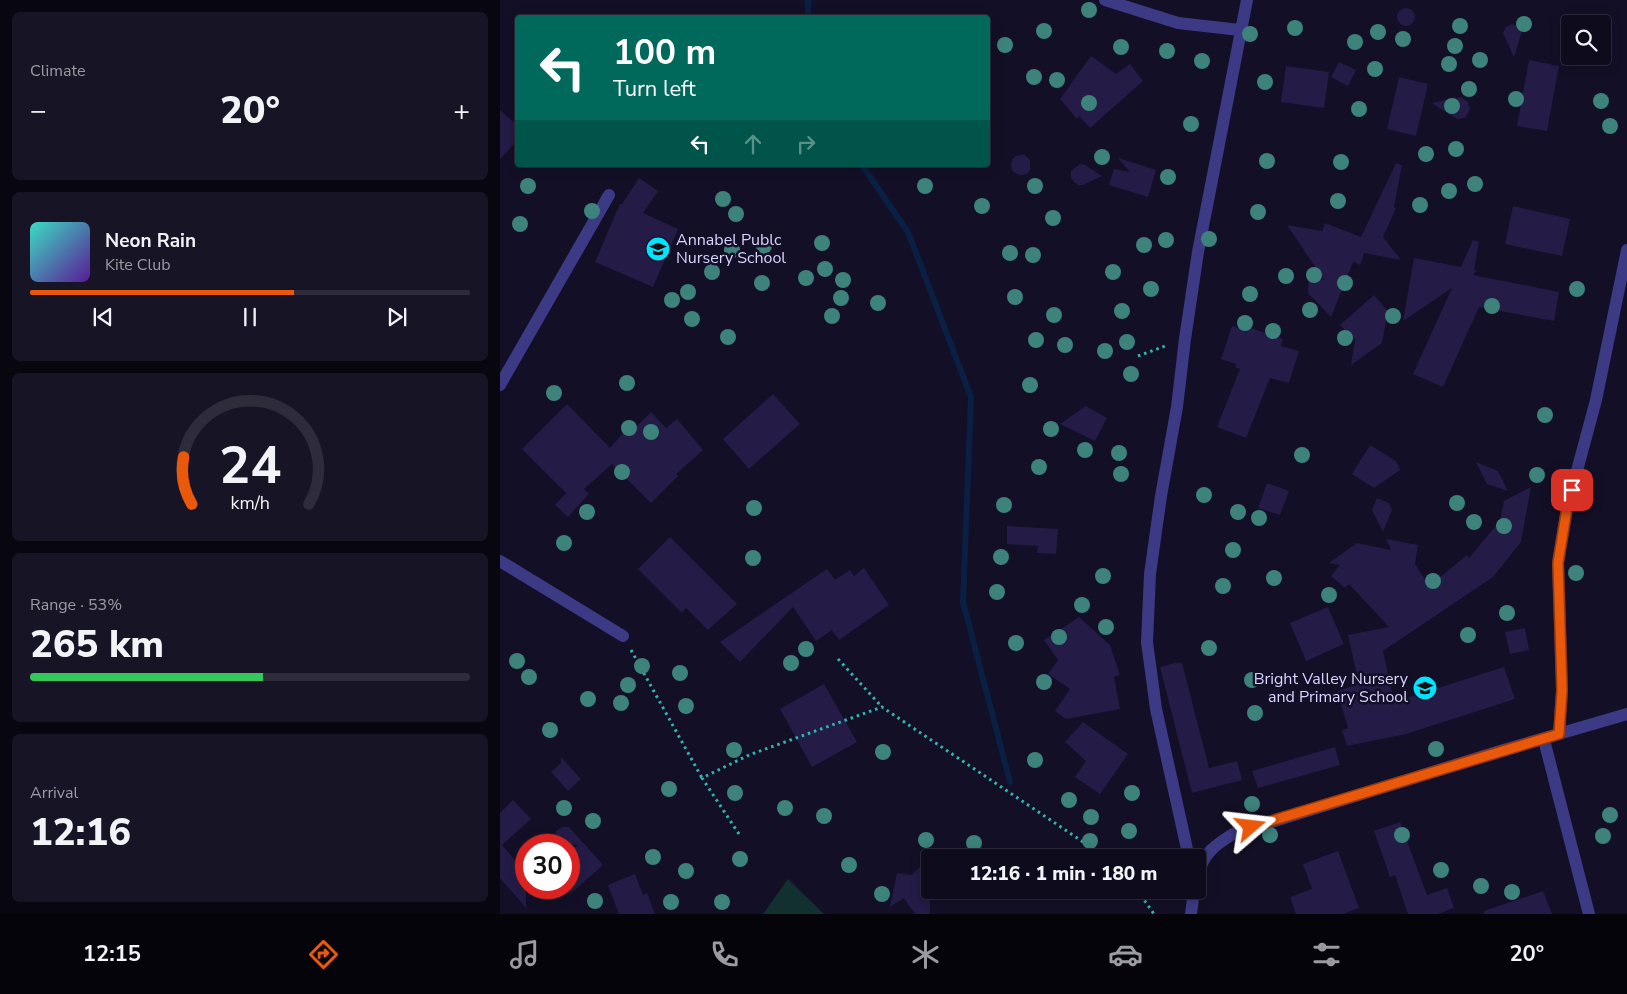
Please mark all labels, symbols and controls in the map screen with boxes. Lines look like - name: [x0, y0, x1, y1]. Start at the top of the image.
- map controls: [1561, 15, 1611, 65]
- button: search: [1561, 15, 1611, 65]
- text: 100 m: [613, 29, 716, 76]
- icon: left: [530, 35, 595, 100]
- text: Climate: [30, 60, 85, 82]
- text: Turn left: [613, 74, 696, 104]
- text: 20°: [220, 85, 280, 136]
- text: −: [30, 92, 47, 130]
- text: +: [453, 92, 470, 130]
- icon: left: [686, 130, 714, 158]
- icon: ahead: [739, 130, 767, 158]
- icon: right: [792, 130, 820, 158]
- text: Neon Rain: [105, 228, 196, 254]
- place label: Annabel Publc Nursery School: [676, 229, 786, 269]
- school or university icon: Annabel Publc Nursery School: [645, 236, 671, 262]
- text: Kite Club: [105, 254, 171, 276]
- icon: previous: [89, 303, 117, 331]
- icon: pause: [236, 303, 264, 331]
- icon: next: [383, 303, 411, 331]
- text: 24: [219, 430, 281, 501]
- pin: [1551, 469, 1593, 511]
- icon: arrive: [1558, 476, 1586, 504]
- text: km/h: [230, 491, 270, 515]
- text: Range · 53%: [30, 594, 122, 616]
- text: 265 km: [30, 619, 164, 670]
- place label: Bright Valley Nursery and Primary School: [1254, 668, 1409, 708]
- school or university icon: Bright Valley Nursery and Primary School: [1412, 675, 1438, 701]
- text: Arrival: [30, 782, 78, 804]
- position arrow: [1224, 800, 1276, 852]
- text: 12:16: [30, 807, 131, 858]
- speed limit sign: 30: [515, 834, 580, 899]
- text: 12:16 · 1 min · 180 m: [970, 861, 1157, 887]
- icon: directions: [306, 937, 341, 972]
- icon: music: [507, 937, 542, 972]
- icon: phone: [707, 937, 742, 972]
- icon: climate: [908, 937, 943, 972]
- icon: car: [1108, 937, 1143, 972]
- icon: filters: [1309, 937, 1344, 972]
- text: 12:15: [83, 939, 141, 969]
- text: 20°: [1509, 939, 1544, 969]

